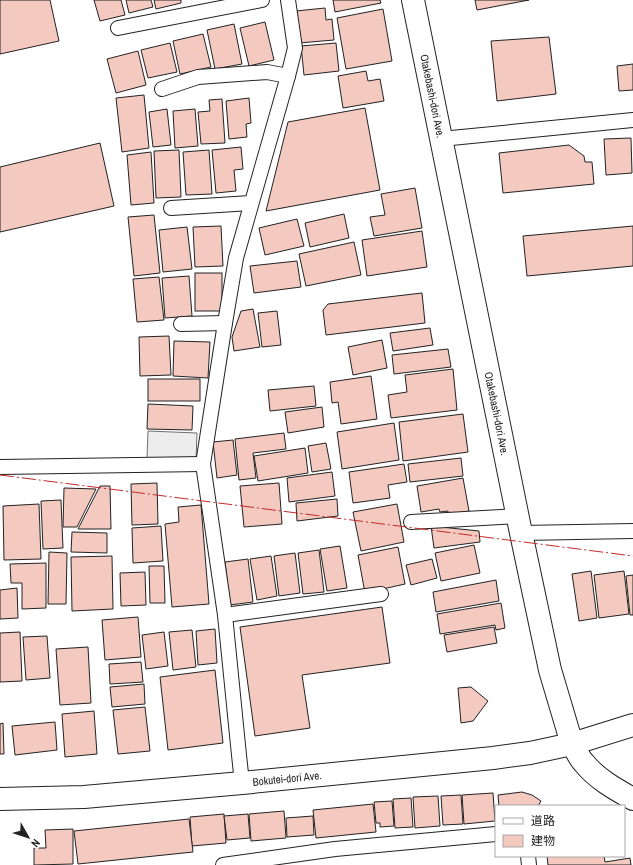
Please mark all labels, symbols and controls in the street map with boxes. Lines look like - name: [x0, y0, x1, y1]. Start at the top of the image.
- street label: Otakebashi-dori Ave.: [417, 53, 448, 139]
- street label: Otakebashi-dori Ave.: [482, 371, 512, 457]
- street label: Bokutei-dori Ave.: [252, 768, 322, 789]
- legend: [495, 805, 625, 857]
- text: 道路: [531, 813, 555, 829]
- north arrow: [8, 817, 48, 857]
- text: 建物: [531, 833, 555, 849]
- text: N: [28, 836, 43, 850]

